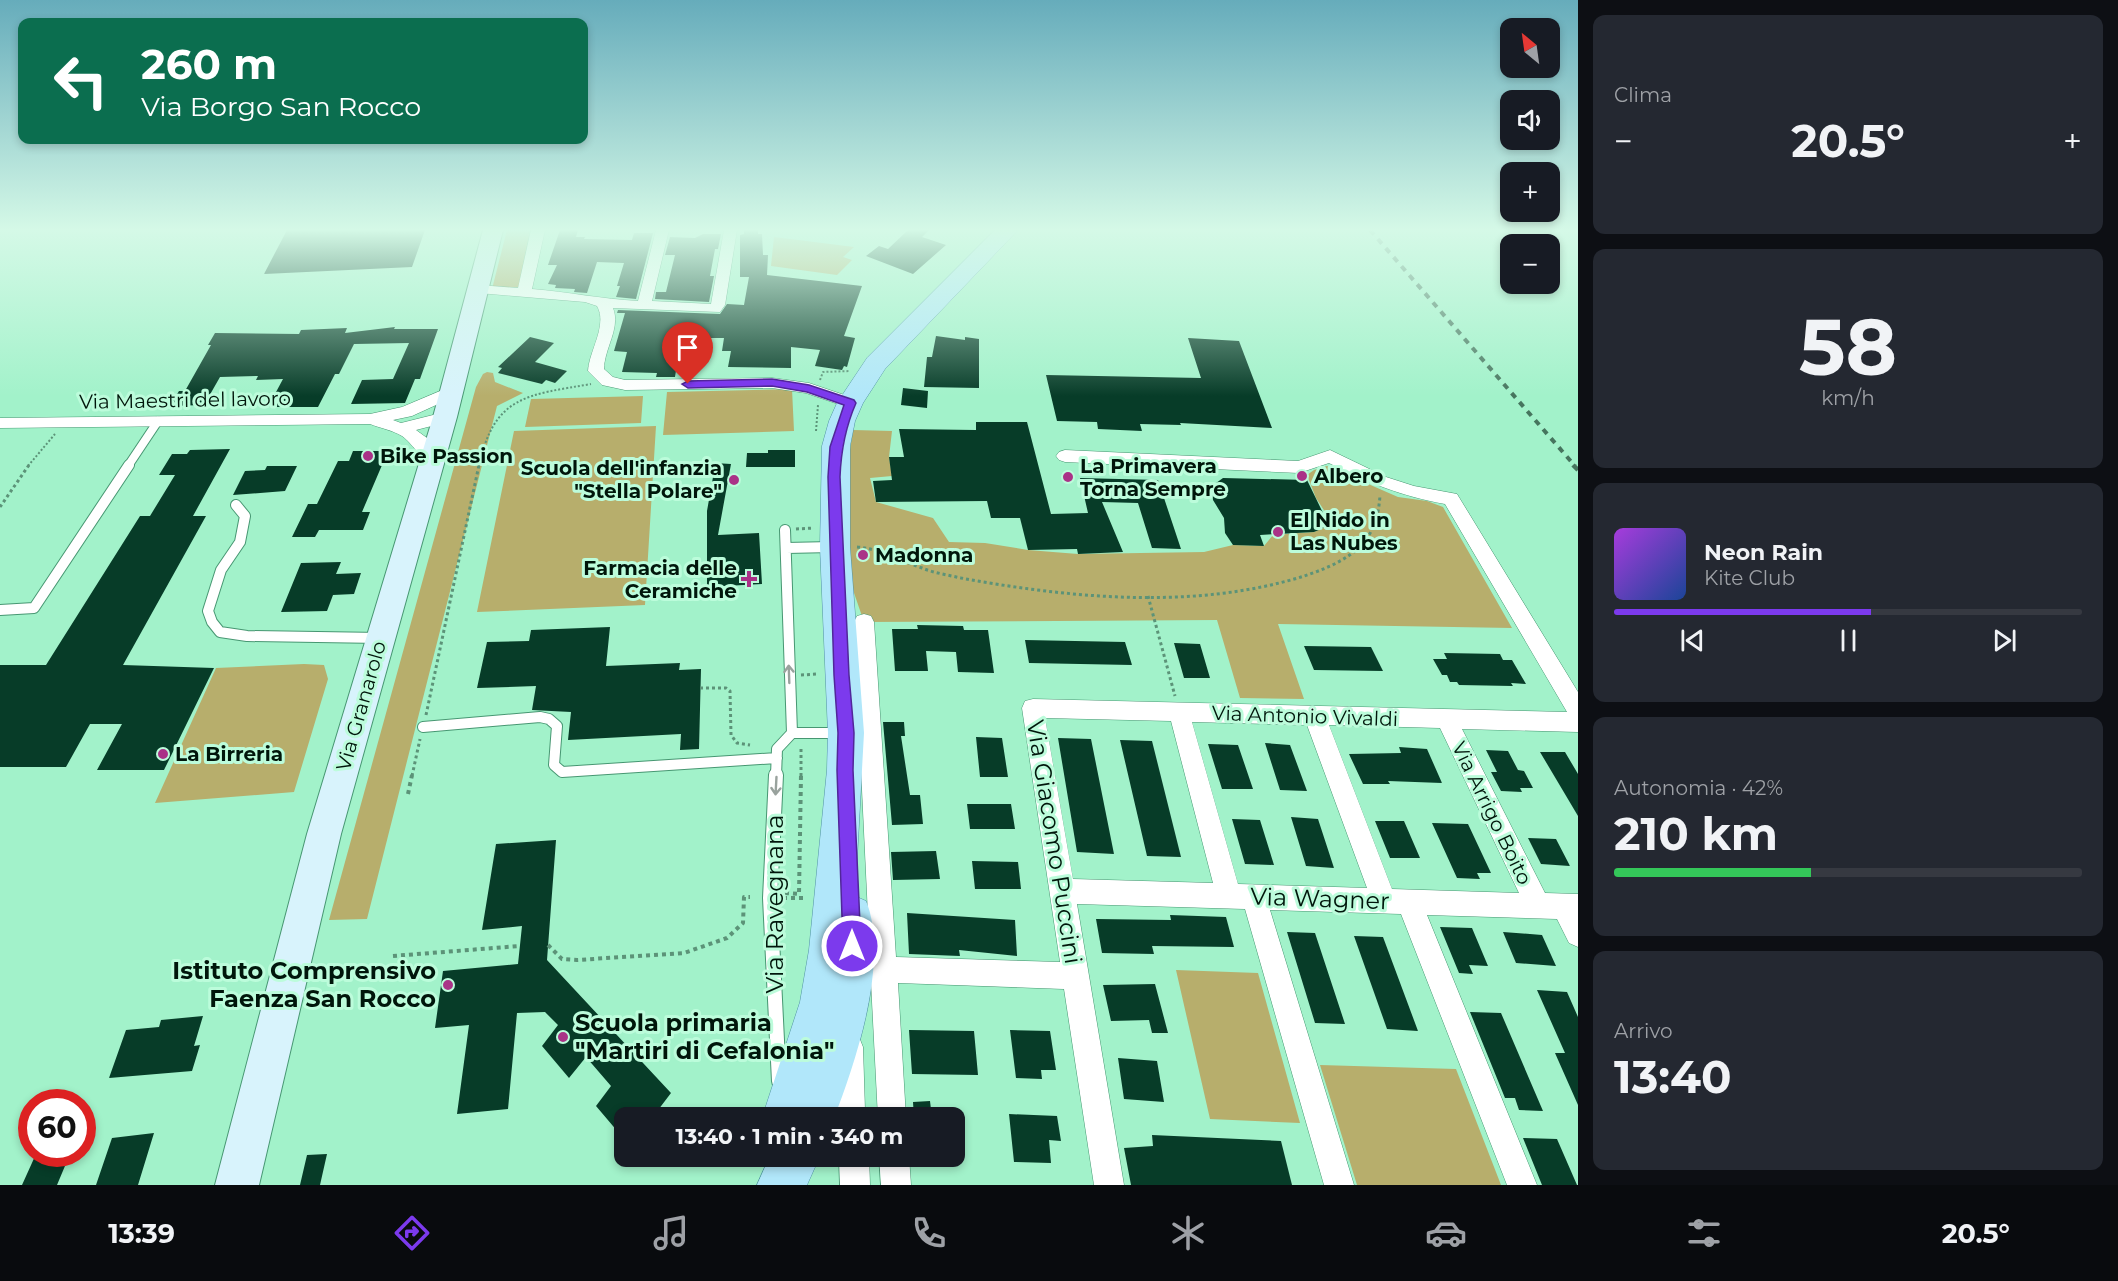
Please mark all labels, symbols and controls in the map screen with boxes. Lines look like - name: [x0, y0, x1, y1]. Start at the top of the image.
- north arrow: [1500, 18, 1560, 78]
- map controls: [1500, 18, 1560, 294]
- text: 260 m: [141, 38, 277, 90]
- icon: left: [42, 42, 120, 120]
- text: Clima: [1614, 83, 1672, 107]
- text: Via Borgo San Rocco: [141, 90, 421, 123]
- button: sound: [1500, 90, 1560, 150]
- text: 20.5°: [1791, 113, 1905, 168]
- text: −: [1614, 121, 1633, 161]
- text: +: [2063, 121, 2082, 161]
- button: +: [1500, 162, 1560, 222]
- button: −: [1500, 234, 1560, 294]
- text: 58: [1799, 299, 1897, 395]
- pin: [662, 322, 713, 384]
- icon: arrive: [671, 331, 704, 364]
- street label: Via Maestri del lavoro: [79, 386, 291, 414]
- text: km/h: [1821, 386, 1875, 410]
- place label: Bike Passion: [380, 444, 513, 468]
- marker: Bike Passion: [361, 449, 375, 463]
- place label: La Primavera Torna Sempre: [1080, 454, 1226, 501]
- place label: Scuola dell'infanzia "Stella Polare": [521, 456, 722, 503]
- place label: Albero: [1313, 464, 1383, 488]
- marker: Albero: [1295, 469, 1309, 483]
- marker: La Primavera Torna Sempre: [1061, 470, 1075, 484]
- marker: Scuola dell'infanzia "Stella Polare": [727, 473, 741, 487]
- place label: El Nido in Las Nubes: [1290, 508, 1398, 555]
- marker: El Nido in Las Nubes: [1271, 525, 1285, 539]
- text: Neon Rain: [1704, 539, 1823, 566]
- place label: Madonna: [875, 543, 973, 567]
- marker: Madonna: [856, 548, 870, 562]
- place label: Farmacia delle Ceramiche: [583, 556, 737, 603]
- text: Kite Club: [1704, 566, 1795, 590]
- marker: Farmacia delle Ceramiche: [742, 572, 756, 586]
- icon: previous: [1676, 624, 1709, 657]
- icon: pause: [1832, 624, 1865, 657]
- icon: next: [1988, 624, 2021, 657]
- street label: Via Granarolo: [331, 638, 391, 774]
- one-way arrow: [784, 665, 795, 685]
- street label: Via Antonio Vivaldi: [1211, 701, 1399, 731]
- street label: Via Giacomo Puccini: [1021, 718, 1088, 966]
- street label: Via Arrigo Boito: [1447, 738, 1537, 888]
- place label: La Birreria: [175, 742, 283, 766]
- marker: La Birreria: [156, 747, 170, 761]
- one-way arrow: [770, 775, 781, 795]
- text: Autonomia · 42%: [1614, 776, 1783, 800]
- text: 210 km: [1614, 806, 1778, 861]
- street label: Via Ravegnana: [760, 815, 789, 993]
- street label: Via Wagner: [1250, 882, 1390, 915]
- position arrow: [820, 914, 884, 978]
- place label: Istituto Comprensivo Faenza San Rocco: [172, 956, 436, 1013]
- marker: Istituto Comprensivo Faenza San Rocco: [441, 978, 455, 992]
- place label: Scuola primaria "Martiri di Cefalonia": [575, 1008, 834, 1065]
- text: Arrivo: [1614, 1019, 1673, 1043]
- marker: Scuola primaria "Martiri di Cefalonia": [556, 1030, 570, 1044]
- text: 13:40: [1614, 1049, 1732, 1104]
- speed limit sign: 60: [18, 1089, 96, 1167]
- text: 13:40 · 1 min · 340 m: [676, 1123, 903, 1150]
- icon: directions: [391, 1212, 433, 1254]
- icon: music: [650, 1212, 692, 1254]
- icon: phone: [908, 1212, 950, 1254]
- icon: climate: [1167, 1212, 1209, 1254]
- icon: car: [1425, 1212, 1467, 1254]
- icon: filters: [1683, 1212, 1725, 1254]
- text: 13:39: [108, 1217, 175, 1250]
- text: 20.5°: [1942, 1217, 2010, 1250]

